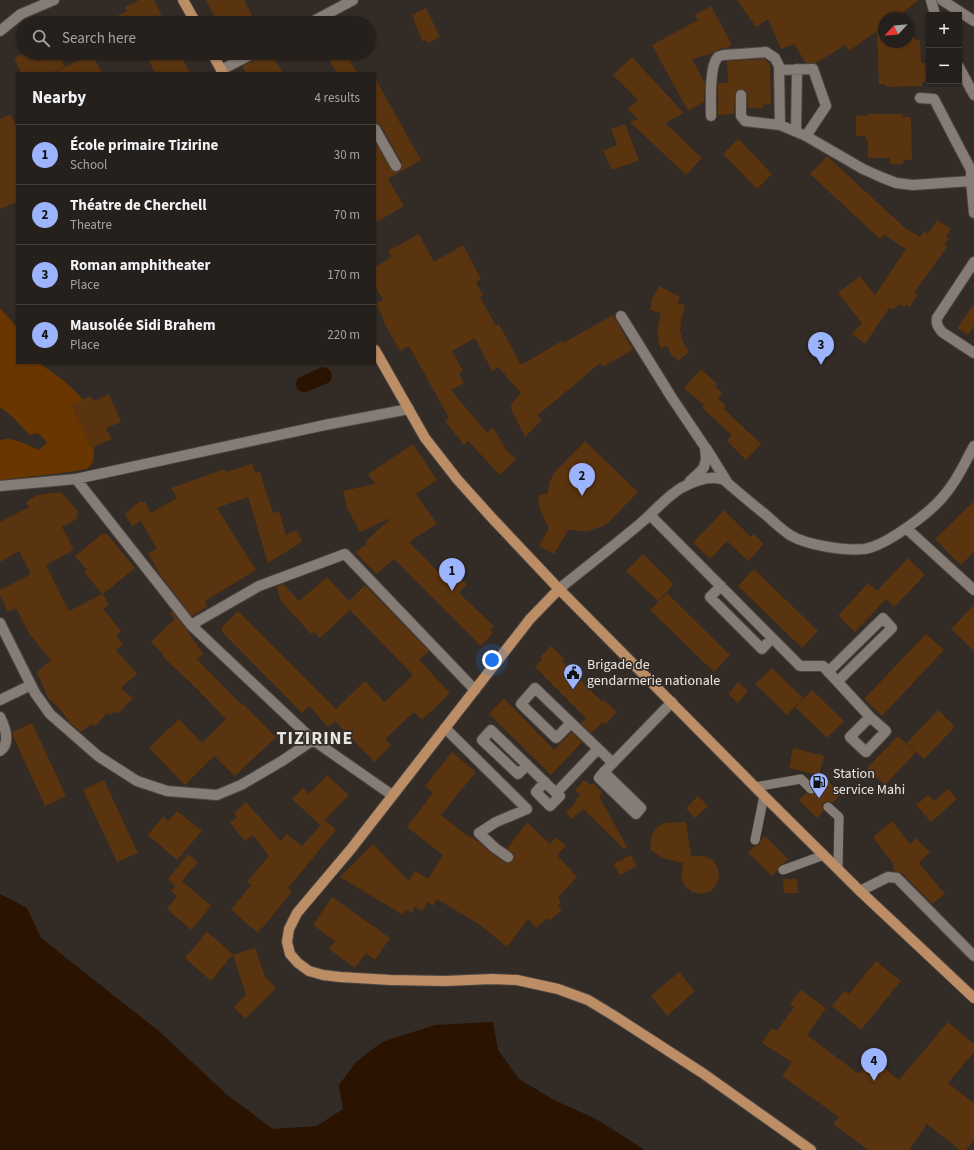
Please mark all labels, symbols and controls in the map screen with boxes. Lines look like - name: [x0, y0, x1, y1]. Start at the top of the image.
- north arrow: [878, 12, 914, 48]
- map controls: [926, 12, 962, 84]
- button: +: [926, 12, 962, 48]
- search box: [16, 16, 376, 60]
- icon: search: [30, 27, 52, 49]
- text: Search here: [62, 28, 136, 49]
- button: −: [926, 48, 962, 84]
- text: Nearby: [32, 86, 86, 110]
- text: 4 results: [315, 89, 360, 107]
- text: École primaire Tizirine: [70, 135, 218, 156]
- text: 1: [42, 146, 48, 164]
- text: 30 m: [334, 146, 360, 164]
- text: School: [70, 156, 107, 174]
- text: Théatre de Cherchell: [70, 195, 207, 216]
- text: 2: [42, 206, 48, 224]
- text: 70 m: [334, 206, 360, 224]
- text: Theatre: [70, 216, 112, 234]
- text: Roman amphitheater: [70, 255, 211, 276]
- text: 3: [42, 266, 48, 284]
- text: 170 m: [327, 266, 360, 284]
- text: Place: [70, 276, 99, 294]
- text: Mausolée Sidi Brahem: [70, 315, 216, 336]
- text: 4: [42, 326, 48, 344]
- text: 220 m: [327, 326, 360, 344]
- pin: 3: [808, 332, 834, 365]
- text: Place: [70, 336, 99, 354]
- pin: 2: [569, 463, 595, 496]
- pin: 1: [439, 558, 465, 591]
- your location: [482, 650, 502, 670]
- place label: Brigade de gendarmerie nationale: [587, 655, 720, 691]
- public building icon: Brigade de gendarmerie nationale: [562, 662, 584, 690]
- district label: TIZIRINE: [277, 726, 353, 751]
- place label: Station service Mahi: [833, 764, 905, 800]
- fuel station icon: Station service Mahi: [808, 771, 830, 799]
- pin: 4: [861, 1048, 887, 1081]

